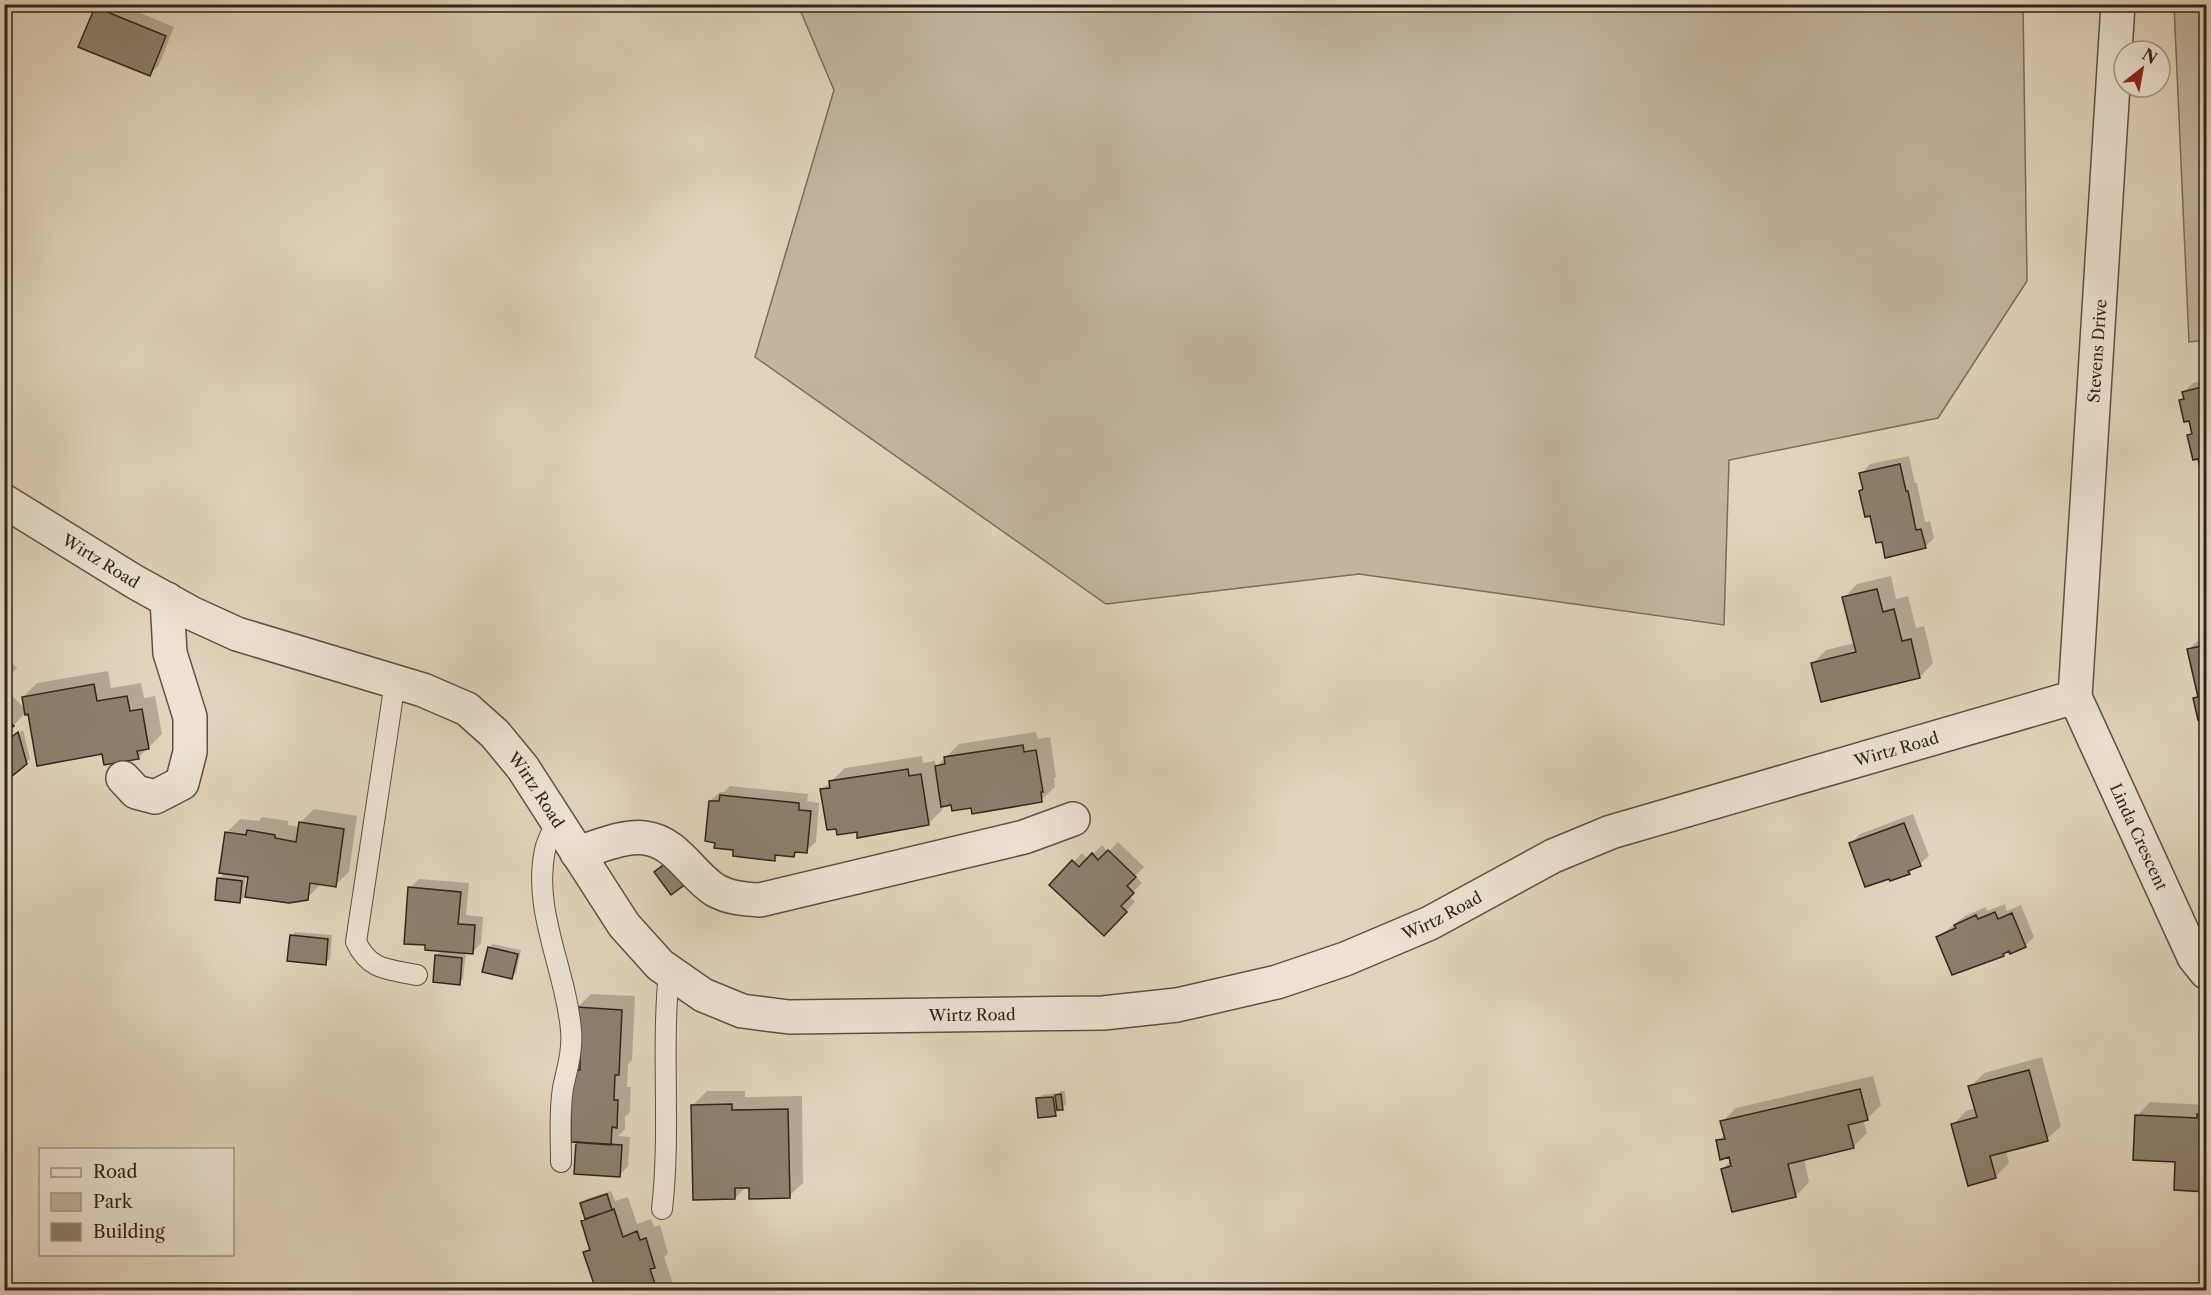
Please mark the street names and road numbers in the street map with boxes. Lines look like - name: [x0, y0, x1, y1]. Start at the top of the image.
- street label: Stevens Drive: [2083, 298, 2111, 404]
- street label: Wirtz Road: [58, 529, 143, 592]
- street label: Wirtz Road: [1851, 727, 1941, 771]
- street label: Wirtz Road: [503, 747, 569, 832]
- street label: Linda Crescent: [2106, 780, 2172, 894]
- street label: Wirtz Road: [1398, 887, 1485, 944]
- street label: Wirtz Road: [928, 1004, 1016, 1025]

